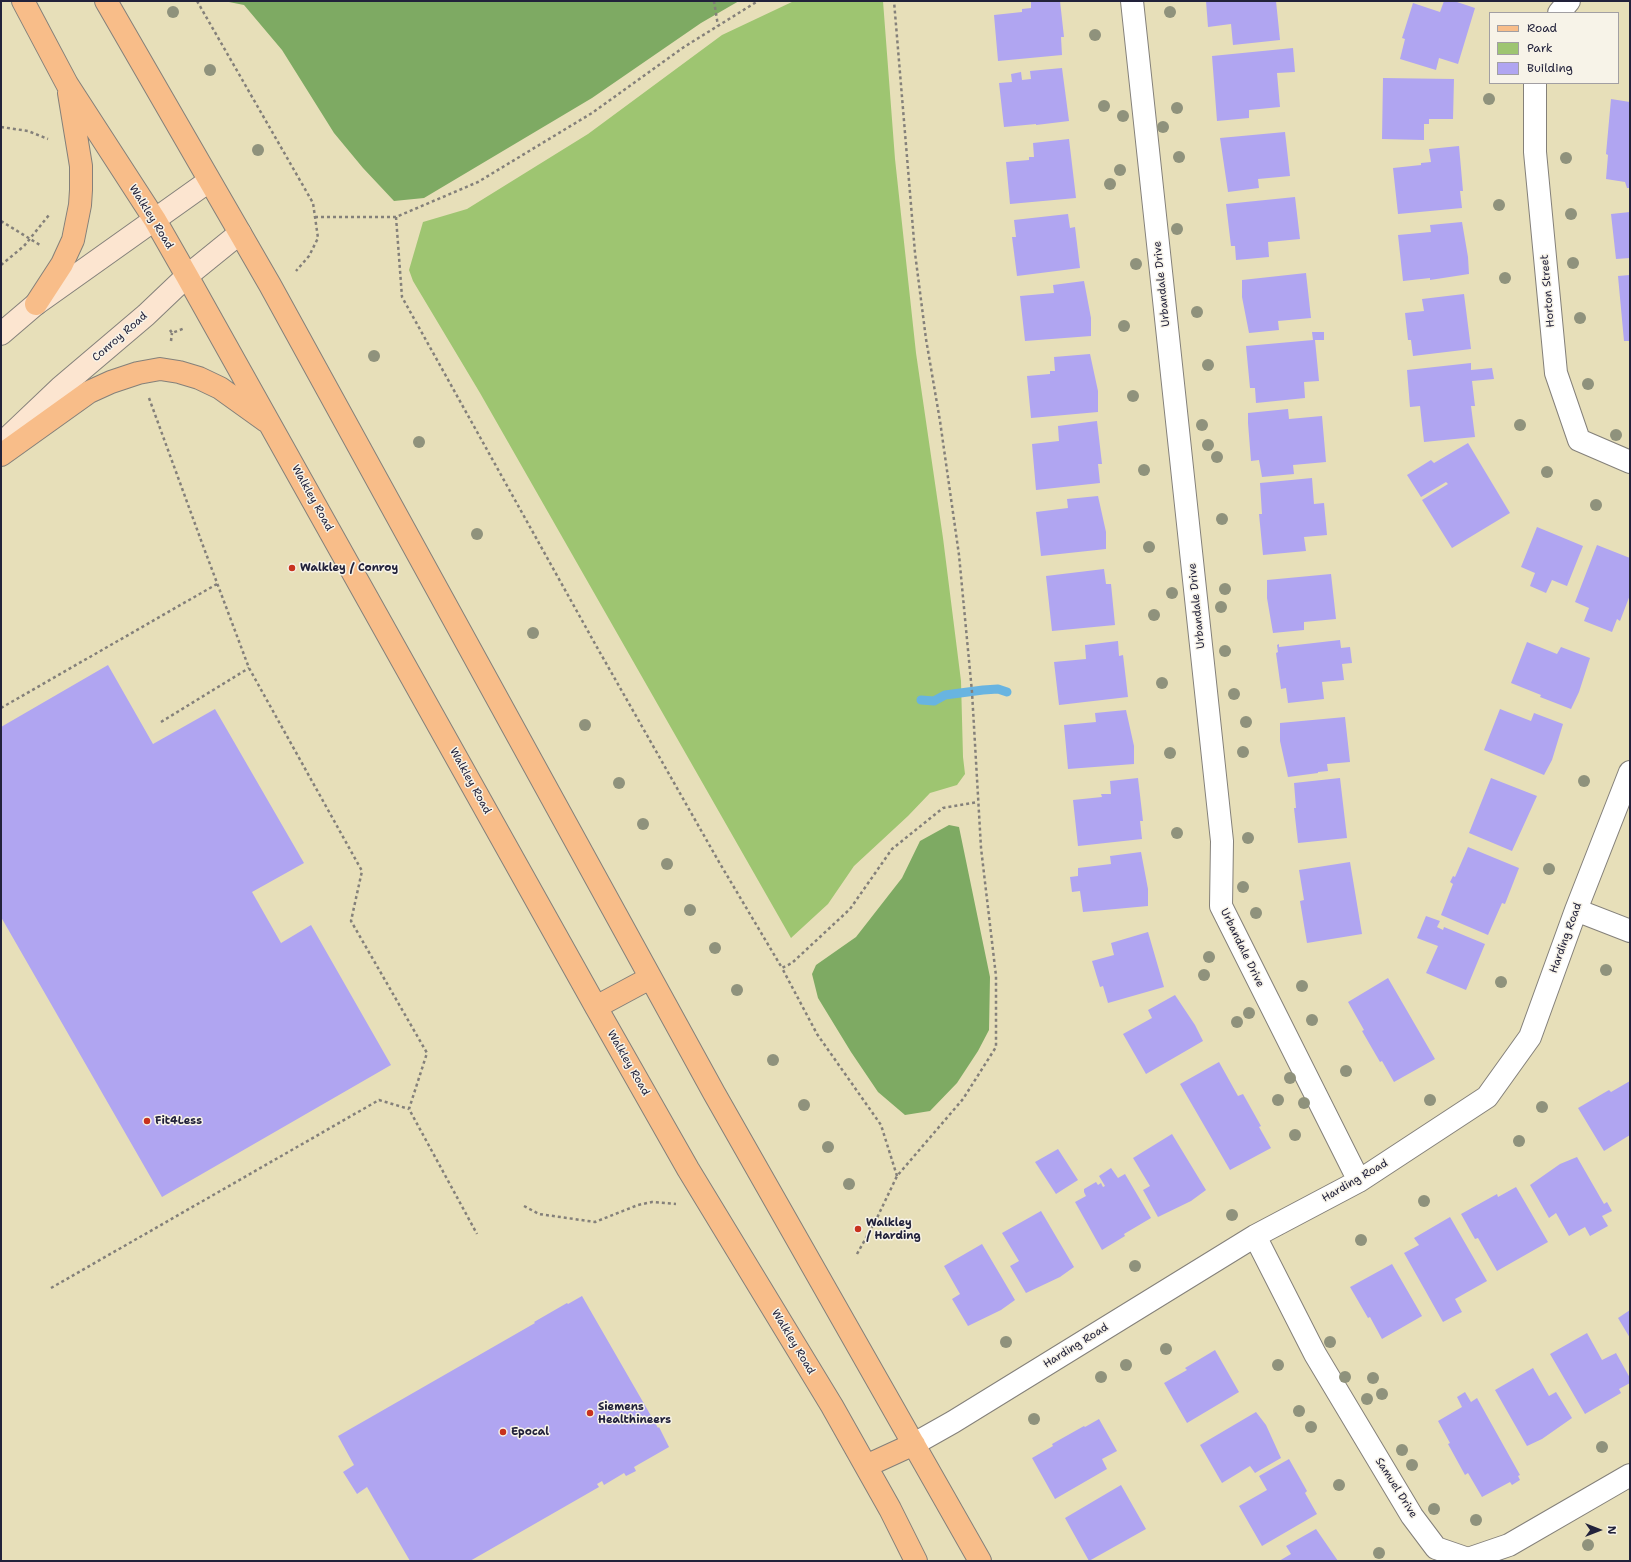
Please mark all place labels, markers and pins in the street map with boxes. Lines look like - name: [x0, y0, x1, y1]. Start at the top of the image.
- place label: Walkley / Conroy: [300, 561, 398, 575]
- marker: Walkley / Conroy: [287, 563, 297, 573]
- place label: Fit4Less: [155, 1114, 202, 1128]
- marker: Fit4Less: [142, 1116, 152, 1126]
- place label: Walkley / Harding: [866, 1216, 921, 1242]
- marker: Walkley / Harding: [853, 1224, 863, 1234]
- place label: Siemens Healthineers: [598, 1400, 671, 1426]
- marker: Siemens Healthineers: [585, 1408, 595, 1418]
- place label: Epocal: [511, 1425, 549, 1439]
- marker: Epocal: [498, 1427, 508, 1437]

